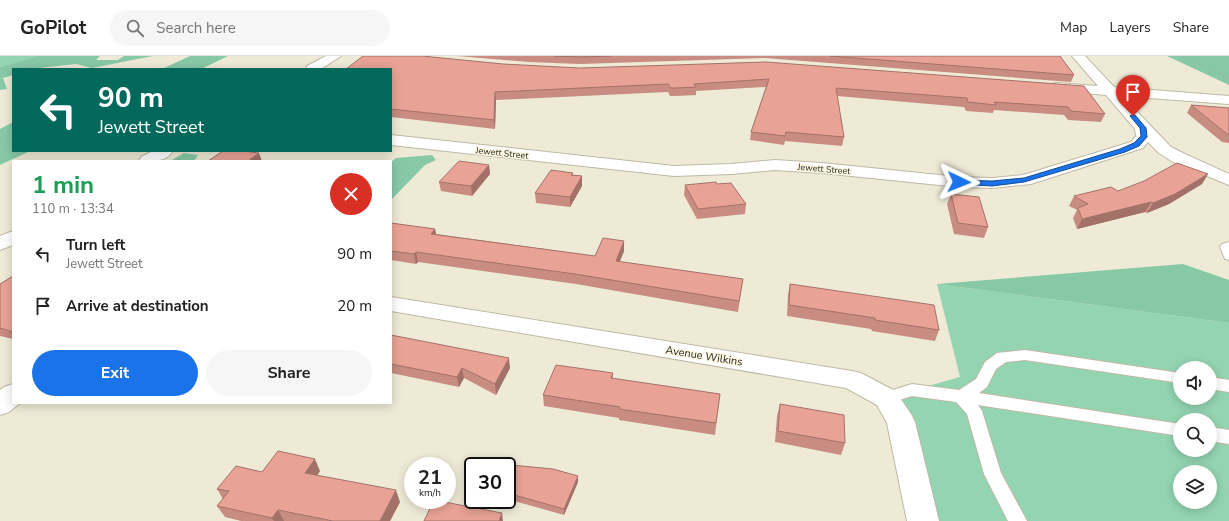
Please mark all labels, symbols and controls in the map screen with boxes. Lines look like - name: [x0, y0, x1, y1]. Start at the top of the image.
- search box: [110, 10, 390, 46]
- text: GoPilot: [20, 15, 86, 41]
- icon: search: [124, 17, 146, 39]
- text: Search here: [156, 18, 236, 38]
- text: Map: [1060, 18, 1087, 37]
- text: Layers: [1109, 18, 1151, 37]
- text: Share: [1173, 18, 1209, 37]
- pin: [1116, 75, 1150, 116]
- text: 90 m: [98, 79, 164, 117]
- icon: arrive: [1122, 81, 1144, 103]
- icon: left: [32, 84, 84, 136]
- text: Jewett Street: [98, 115, 204, 139]
- street label: Jewett Street: [474, 144, 530, 162]
- street label: Jewett Street: [796, 161, 852, 177]
- position arrow: [938, 161, 980, 203]
- text: 1 min: [32, 169, 94, 201]
- button: close: [330, 173, 372, 215]
- text: 110 m · 13:34: [32, 200, 114, 218]
- text: Turn left: [66, 235, 125, 255]
- icon: left: [32, 243, 54, 265]
- text: 90 m: [337, 244, 372, 264]
- text: Jewett Street: [66, 255, 143, 273]
- icon: arrive: [32, 295, 54, 317]
- text: Arrive at destination: [66, 296, 209, 316]
- text: 20 m: [337, 296, 372, 316]
- street label: Avenue Wilkins: [664, 343, 744, 369]
- button: Exit: [32, 350, 198, 396]
- button: Share: [206, 350, 372, 396]
- map controls: [1173, 361, 1217, 509]
- button: sound: [1173, 361, 1217, 405]
- button: search: [1173, 413, 1217, 457]
- speed limit sign: 30: [464, 457, 516, 509]
- text: 21: [418, 464, 442, 491]
- button: layers: [1173, 465, 1217, 509]
- text: km/h: [419, 486, 441, 500]

